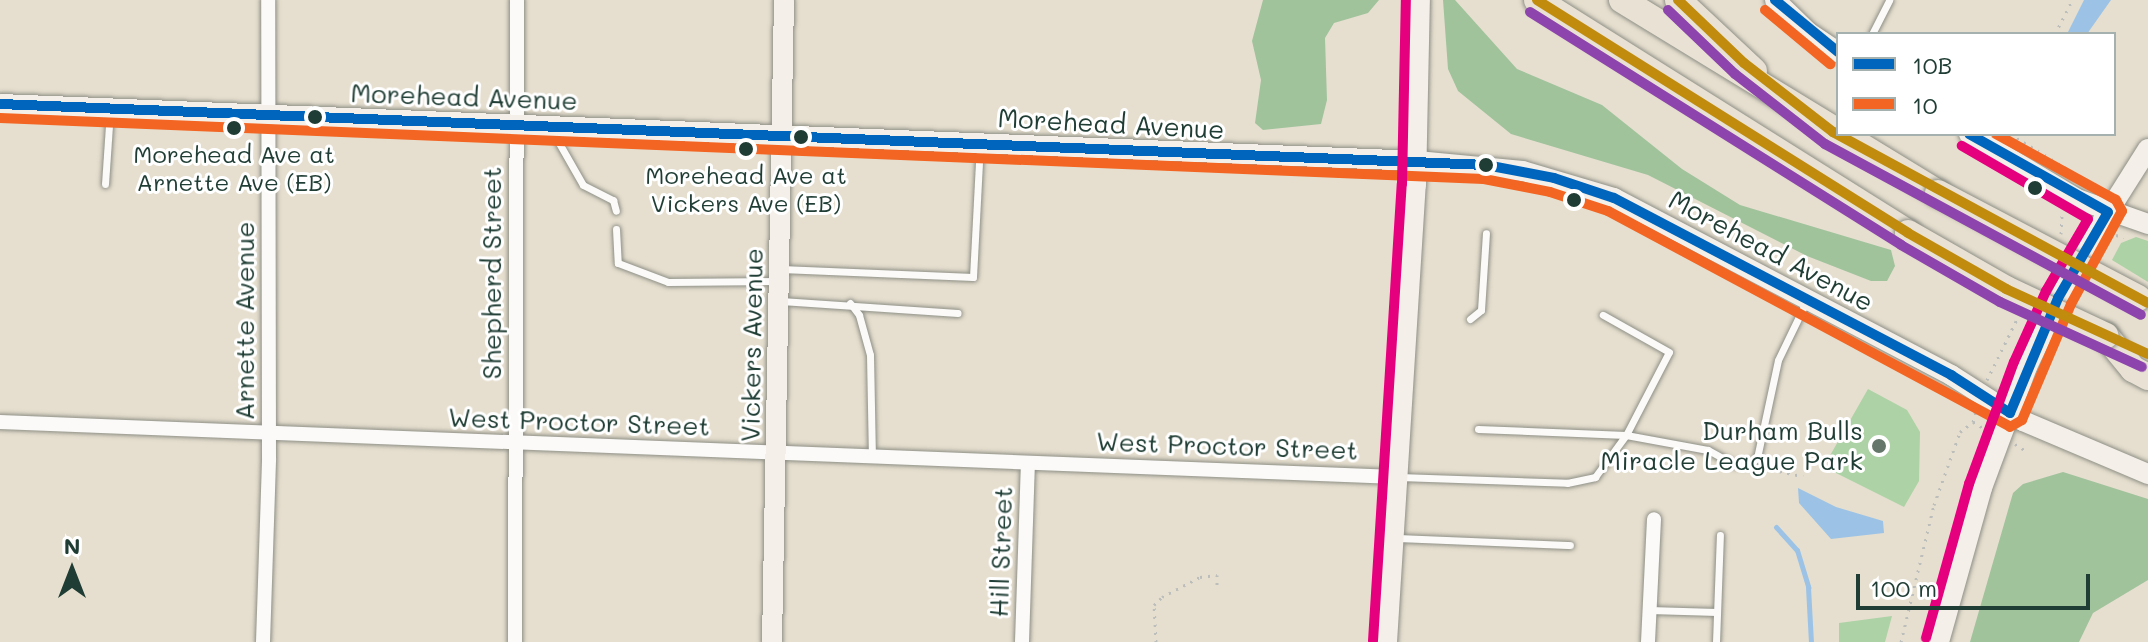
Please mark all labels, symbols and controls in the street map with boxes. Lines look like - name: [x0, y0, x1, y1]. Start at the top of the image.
- legend: [1836, 32, 2116, 136]
- text: 10B: [1912, 49, 1952, 80]
- street label: Morehead Avenue: [350, 77, 578, 117]
- text: 10: [1912, 89, 1938, 120]
- street label: Morehead Avenue: [997, 102, 1225, 146]
- unlabelled marker: [307, 109, 323, 125]
- marker: Morehead Ave at Arnette Ave (EB): [226, 120, 242, 136]
- unlabelled marker: [793, 129, 809, 145]
- place label: Morehead Ave at Arnette Ave (EB): [133, 140, 335, 196]
- marker: Morehead Ave at Vickers Ave (EB): [738, 141, 754, 157]
- unlabelled marker: [1478, 157, 1494, 173]
- place label: Morehead Ave at Vickers Ave (EB): [645, 161, 847, 217]
- street label: Shepherd Street: [476, 167, 508, 379]
- unlabelled marker: [2027, 180, 2043, 196]
- street label: Morehead Avenue: [1663, 184, 1879, 318]
- unlabelled marker: [1566, 192, 1582, 208]
- street label: Arnette Avenue: [229, 222, 261, 420]
- street label: Vickers Avenue: [735, 248, 769, 442]
- street label: West Proctor Street: [448, 402, 710, 442]
- place label: Durham Bulls Miracle League Park: [1600, 415, 1863, 476]
- street label: West Proctor Street: [1096, 426, 1358, 466]
- marker: Durham Bulls Miracle League Park: [1870, 437, 1888, 455]
- street label: Hill Street: [983, 486, 1019, 618]
- north arrow: [32, 530, 112, 610]
- text: N: [64, 531, 80, 560]
- scale bar: [1860, 558, 2094, 608]
- text: 100 m: [1870, 572, 1937, 603]

